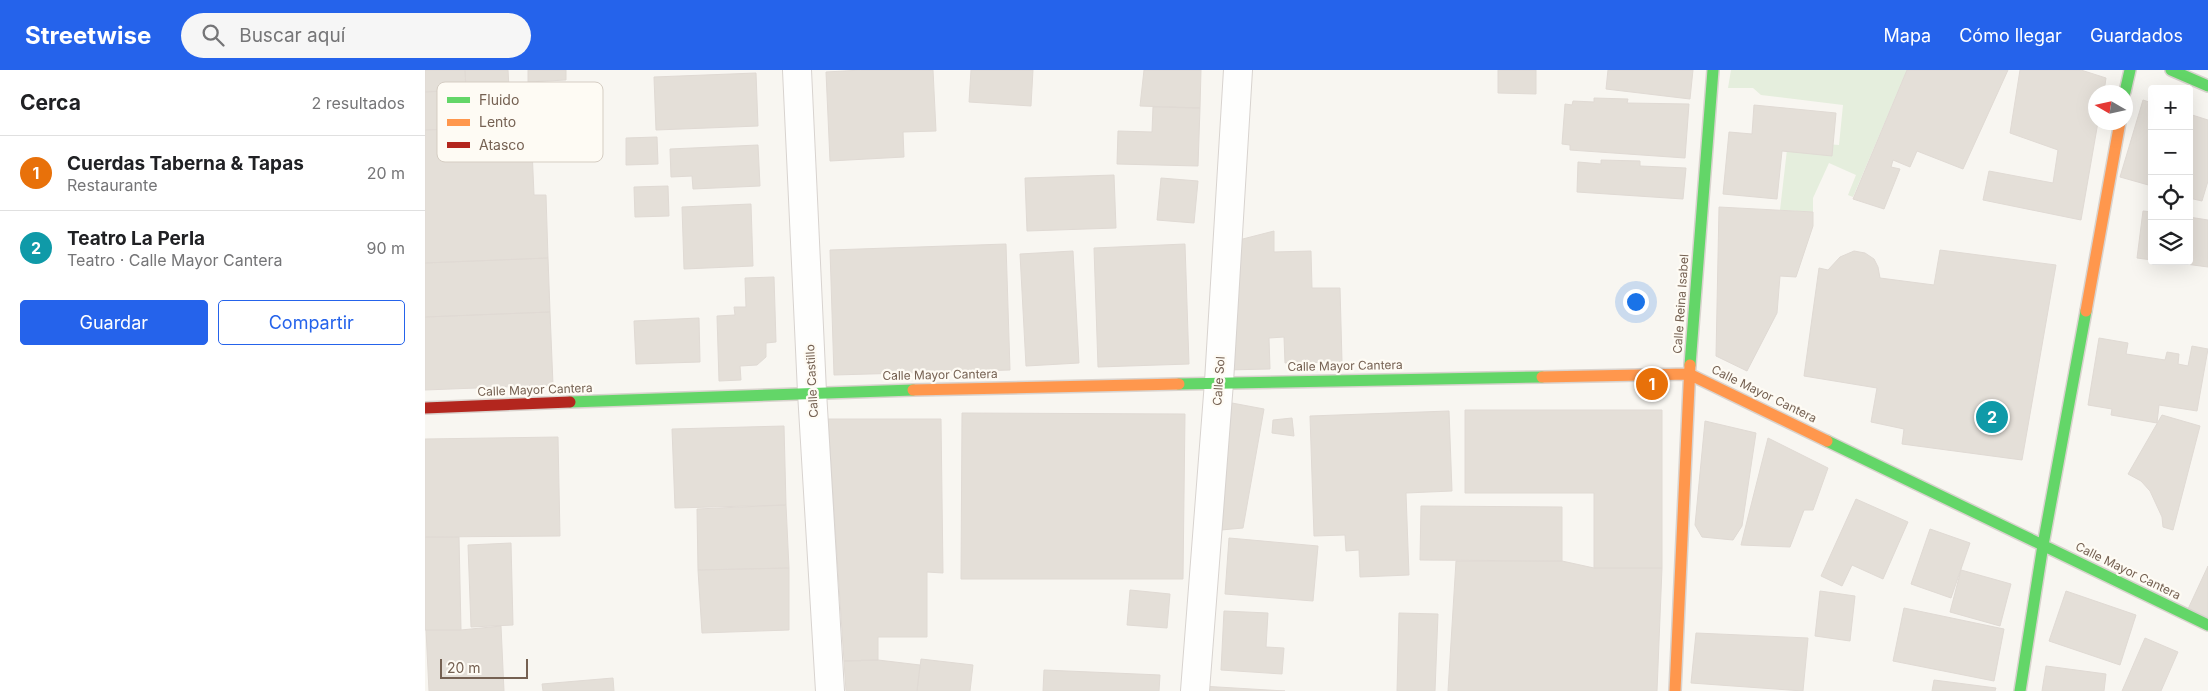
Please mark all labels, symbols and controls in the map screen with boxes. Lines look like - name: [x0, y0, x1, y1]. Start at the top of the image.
- search box: [181, 13, 531, 58]
- text: Streetwise: [25, 21, 151, 50]
- icon: search: [199, 21, 227, 49]
- text: Buscar aquí: [239, 24, 345, 47]
- text: Mapa: [1884, 25, 1931, 46]
- text: Cómo llegar: [1959, 25, 2062, 46]
- text: Guardados: [2090, 25, 2183, 46]
- legend: [437, 82, 603, 162]
- north arrow: [2088, 85, 2133, 130]
- map controls: [2148, 85, 2193, 265]
- button: +: [2148, 85, 2193, 130]
- text: Cerca: [20, 90, 81, 115]
- text: Fluido: [479, 91, 519, 108]
- text: 2 resultados: [312, 93, 405, 113]
- text: Lento: [479, 113, 516, 130]
- button: −: [2148, 130, 2193, 175]
- text: Atasco: [479, 136, 525, 153]
- text: Cuerdas Taberna & Tapas: [67, 152, 304, 175]
- text: 1: [33, 163, 39, 183]
- text: 20 m: [367, 163, 405, 183]
- text: Restaurante: [67, 175, 157, 195]
- button: locate: [2148, 175, 2193, 220]
- button: layers: [2148, 220, 2193, 265]
- text: Teatro La Perla: [67, 227, 205, 250]
- text: 2: [31, 238, 41, 258]
- text: 90 m: [366, 238, 405, 258]
- text: Teatro · Calle Mayor Cantera: [67, 250, 283, 270]
- street label: Calle Reina Isabel: [1670, 254, 1691, 354]
- your location: [1623, 289, 1649, 315]
- button: Guardar: [20, 300, 208, 345]
- button: Compartir: [218, 300, 405, 345]
- street label: Calle Castillo: [802, 344, 821, 418]
- street label: Calle Sol: [1209, 356, 1228, 406]
- street label: Calle Mayor Cantera: [1287, 357, 1403, 374]
- street label: Calle Mayor Cantera: [1709, 362, 1819, 426]
- pin: 1: [1636, 365, 1668, 403]
- street label: Calle Mayor Cantera: [882, 366, 998, 383]
- street label: Calle Mayor Cantera: [477, 380, 593, 399]
- pin: 2: [1976, 398, 2008, 436]
- street label: Calle Mayor Cantera: [2073, 539, 2183, 603]
- scale bar: [440, 656, 527, 679]
- text: 20 m: [447, 659, 481, 676]

